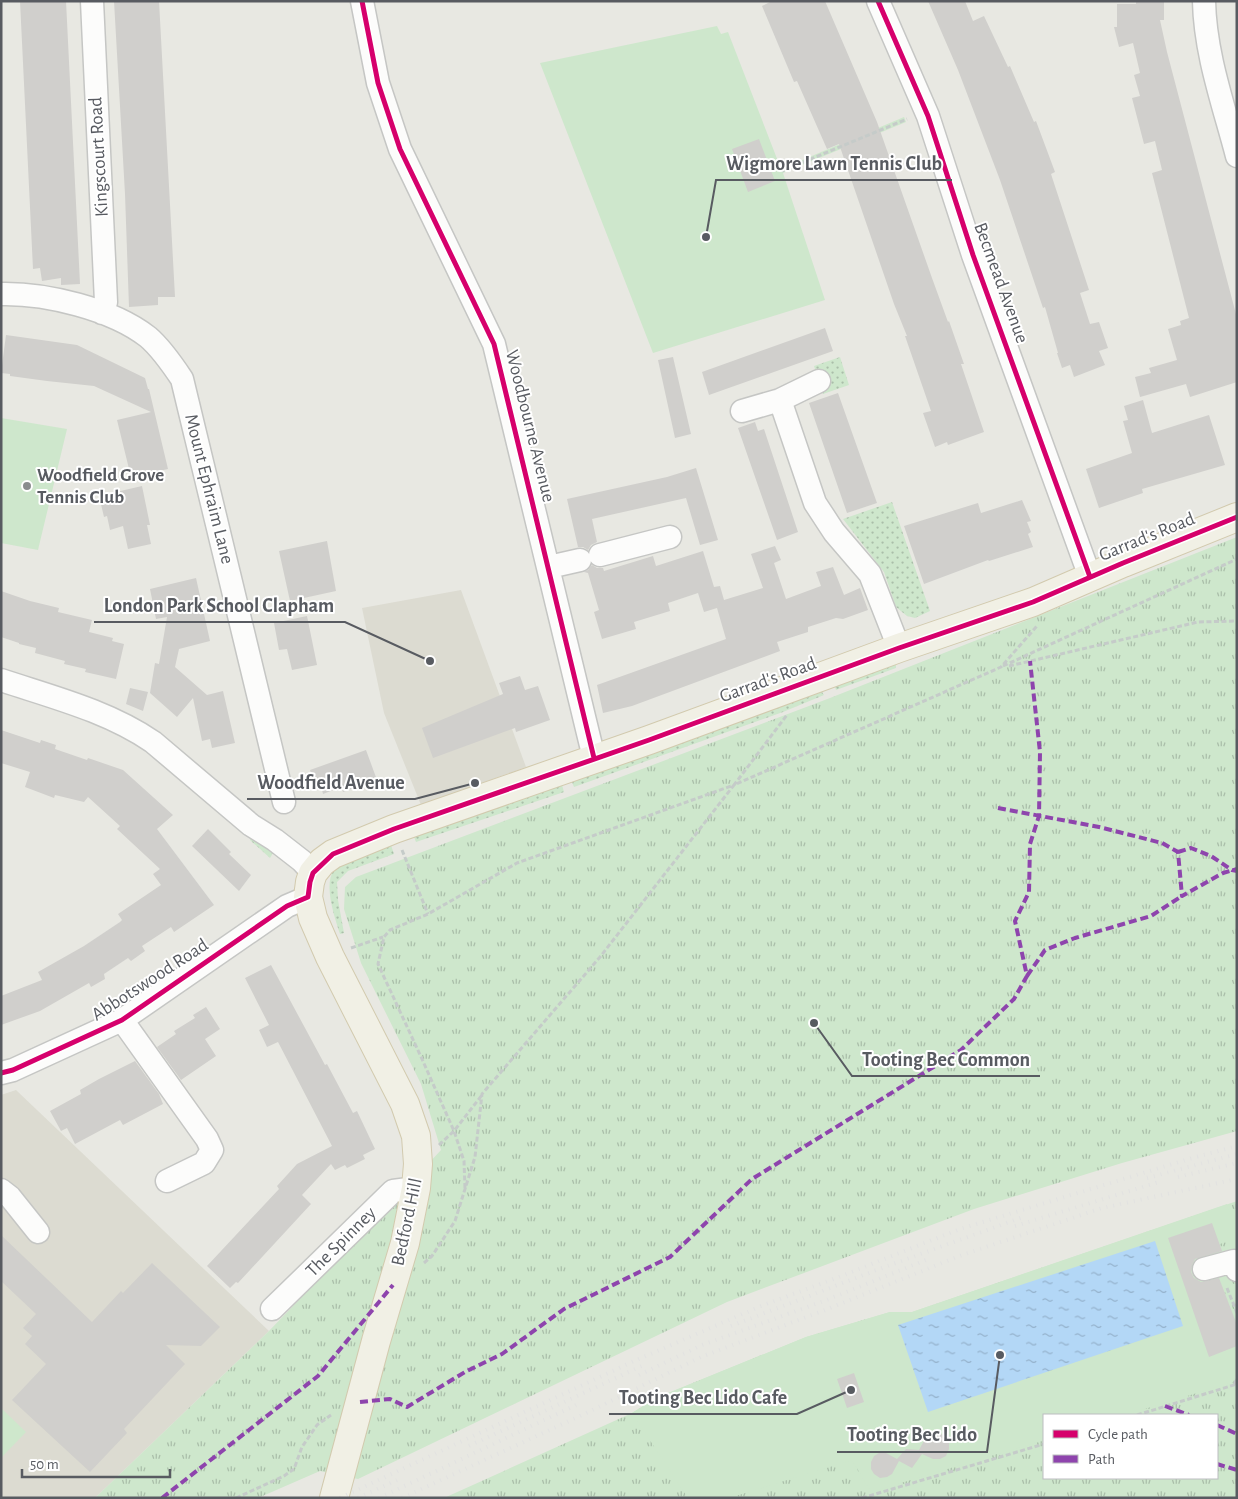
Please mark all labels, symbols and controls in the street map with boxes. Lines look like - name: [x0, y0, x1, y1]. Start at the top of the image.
- street label: Kingscourt Road: [86, 96, 112, 218]
- callout: Wigmore Lawn Tennis Club: [716, 145, 952, 180]
- text: Wigmore Lawn Tennis Club: [726, 154, 942, 174]
- street label: Becmead Avenue: [970, 220, 1032, 346]
- street label: Woodbourne Avenue: [502, 348, 558, 504]
- street label: Mount Ephraim Lane: [181, 412, 237, 566]
- place label: Woodfield Grove Tennis Club: [37, 466, 164, 507]
- marker: Woodfield Grove Tennis Club: [21, 480, 33, 492]
- street label: Garrad's Road: [1096, 509, 1198, 565]
- callout: London Park School Clapham: [94, 587, 345, 622]
- text: London Park School Clapham: [104, 596, 334, 616]
- street label: Garrad's Road: [717, 654, 819, 706]
- callout: Woodfield Avenue: [247, 764, 415, 799]
- text: Woodfield Avenue: [257, 773, 405, 793]
- street label: Abbotswood Road: [88, 935, 212, 1025]
- callout: Tooting Bec Common: [852, 1041, 1040, 1076]
- text: Tooting Bec Common: [862, 1050, 1030, 1070]
- street label: Bedford Hill: [388, 1176, 426, 1268]
- street label: The Spinney: [302, 1203, 380, 1281]
- callout: Tooting Bec Lido Cafe: [609, 1379, 797, 1414]
- text: Tooting Bec Lido Cafe: [619, 1388, 787, 1408]
- legend: [1043, 1414, 1218, 1479]
- callout: Tooting Bec Lido: [837, 1417, 987, 1452]
- text: Tooting Bec Lido: [847, 1425, 977, 1445]
- text: Cycle path: [1088, 1427, 1148, 1442]
- scale bar: [22, 1446, 170, 1478]
- text: Path: [1088, 1452, 1115, 1467]
- text: 50 m: [30, 1457, 59, 1472]

